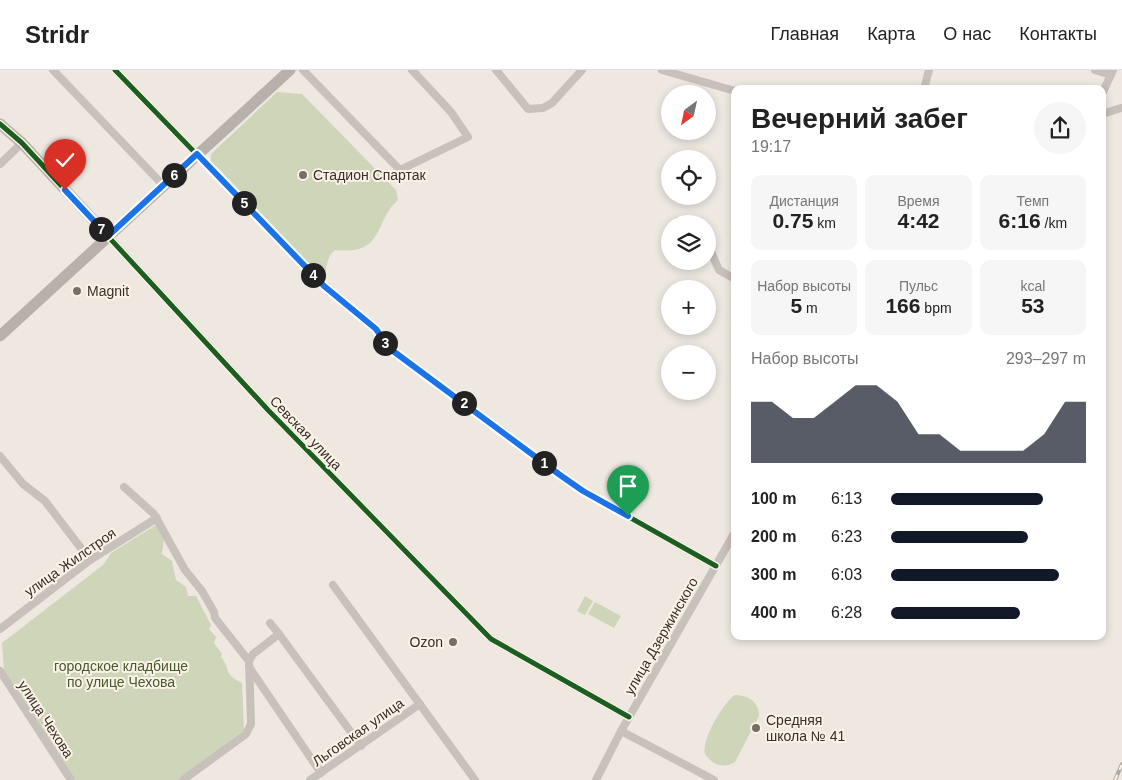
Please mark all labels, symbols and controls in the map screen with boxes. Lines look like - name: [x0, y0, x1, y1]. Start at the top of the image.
- text: Stridr: [25, 21, 89, 48]
- text: Главная: [771, 24, 839, 44]
- text: Карта: [867, 24, 915, 44]
- text: О нас: [943, 24, 991, 44]
- text: Контакты: [1019, 24, 1097, 44]
- north arrow: [661, 85, 716, 140]
- map controls: [661, 85, 716, 400]
- button: share: [1034, 102, 1086, 154]
- text: Вечерний забег: [751, 103, 968, 134]
- text: 19:17: [751, 138, 791, 155]
- pin: [44, 139, 86, 190]
- icon: check: [51, 146, 79, 174]
- button: locate: [661, 150, 716, 205]
- pin: 6: [162, 162, 186, 188]
- text: 6: [171, 167, 178, 183]
- place label: Стадион Спартак: [313, 167, 427, 183]
- marker: Стадион Спартак: [297, 169, 309, 181]
- pin: 5: [232, 190, 256, 216]
- text: Дистанция: [769, 193, 839, 209]
- text: Время: [897, 193, 940, 209]
- text: Темп: [1016, 193, 1049, 209]
- text: 5: [241, 195, 248, 211]
- text: 0.75: [772, 209, 813, 232]
- text: 4:42: [897, 209, 940, 232]
- text: 6:16: [999, 209, 1041, 232]
- button: layers: [661, 215, 716, 270]
- text: km: [813, 215, 836, 231]
- text: /km: [1041, 215, 1067, 231]
- pin: 7: [88, 216, 114, 242]
- text: 7: [98, 221, 105, 237]
- pin: 4: [300, 262, 326, 288]
- text: 4: [310, 267, 317, 283]
- text: Набор высоты: [757, 278, 851, 294]
- text: Пульс: [899, 278, 938, 294]
- text: kcal: [1020, 278, 1045, 294]
- button: +: [661, 280, 716, 335]
- place label: Magnit: [87, 283, 129, 299]
- marker: Magnit: [71, 285, 83, 297]
- text: 5: [791, 294, 802, 317]
- text: 166: [885, 294, 920, 317]
- text: 53: [1021, 294, 1045, 317]
- text: m: [802, 300, 818, 316]
- text: bpm: [920, 300, 952, 316]
- pin: 3: [372, 330, 398, 356]
- text: 3: [382, 335, 389, 351]
- button: −: [661, 345, 716, 400]
- text: Набор высоты: [751, 350, 858, 367]
- text: 293–297 m: [1006, 350, 1086, 367]
- pin: 2: [452, 390, 476, 416]
- street label: Севская улица: [267, 393, 345, 473]
- text: 2: [461, 395, 468, 411]
- pin: 1: [532, 450, 556, 476]
- text: 1: [541, 455, 548, 471]
- pin: [607, 465, 649, 516]
- icon: arrive: [614, 472, 642, 500]
- text: 100 m: [751, 490, 796, 507]
- text: 6:13: [831, 490, 862, 507]
- street label: улица Жилстроя: [21, 525, 119, 599]
- text: 200 m: [751, 528, 796, 545]
- text: 6:23: [831, 528, 862, 545]
- text: 300 m: [751, 566, 796, 583]
- text: 6:03: [831, 566, 862, 583]
- street label: улица Дзержинского: [621, 574, 701, 697]
- text: 400 m: [751, 604, 796, 621]
- text: 6:28: [831, 604, 862, 621]
- place label: Ozon: [410, 634, 443, 650]
- marker: Ozon: [447, 636, 459, 648]
- park label: городское кладбище по улице Чехова: [54, 658, 188, 690]
- street label: улица Чехова: [15, 677, 77, 761]
- street label: Льговская улица: [309, 694, 407, 769]
- place label: Средняя школа № 41: [766, 712, 846, 744]
- marker: Средняя школа № 41: [750, 722, 762, 734]

